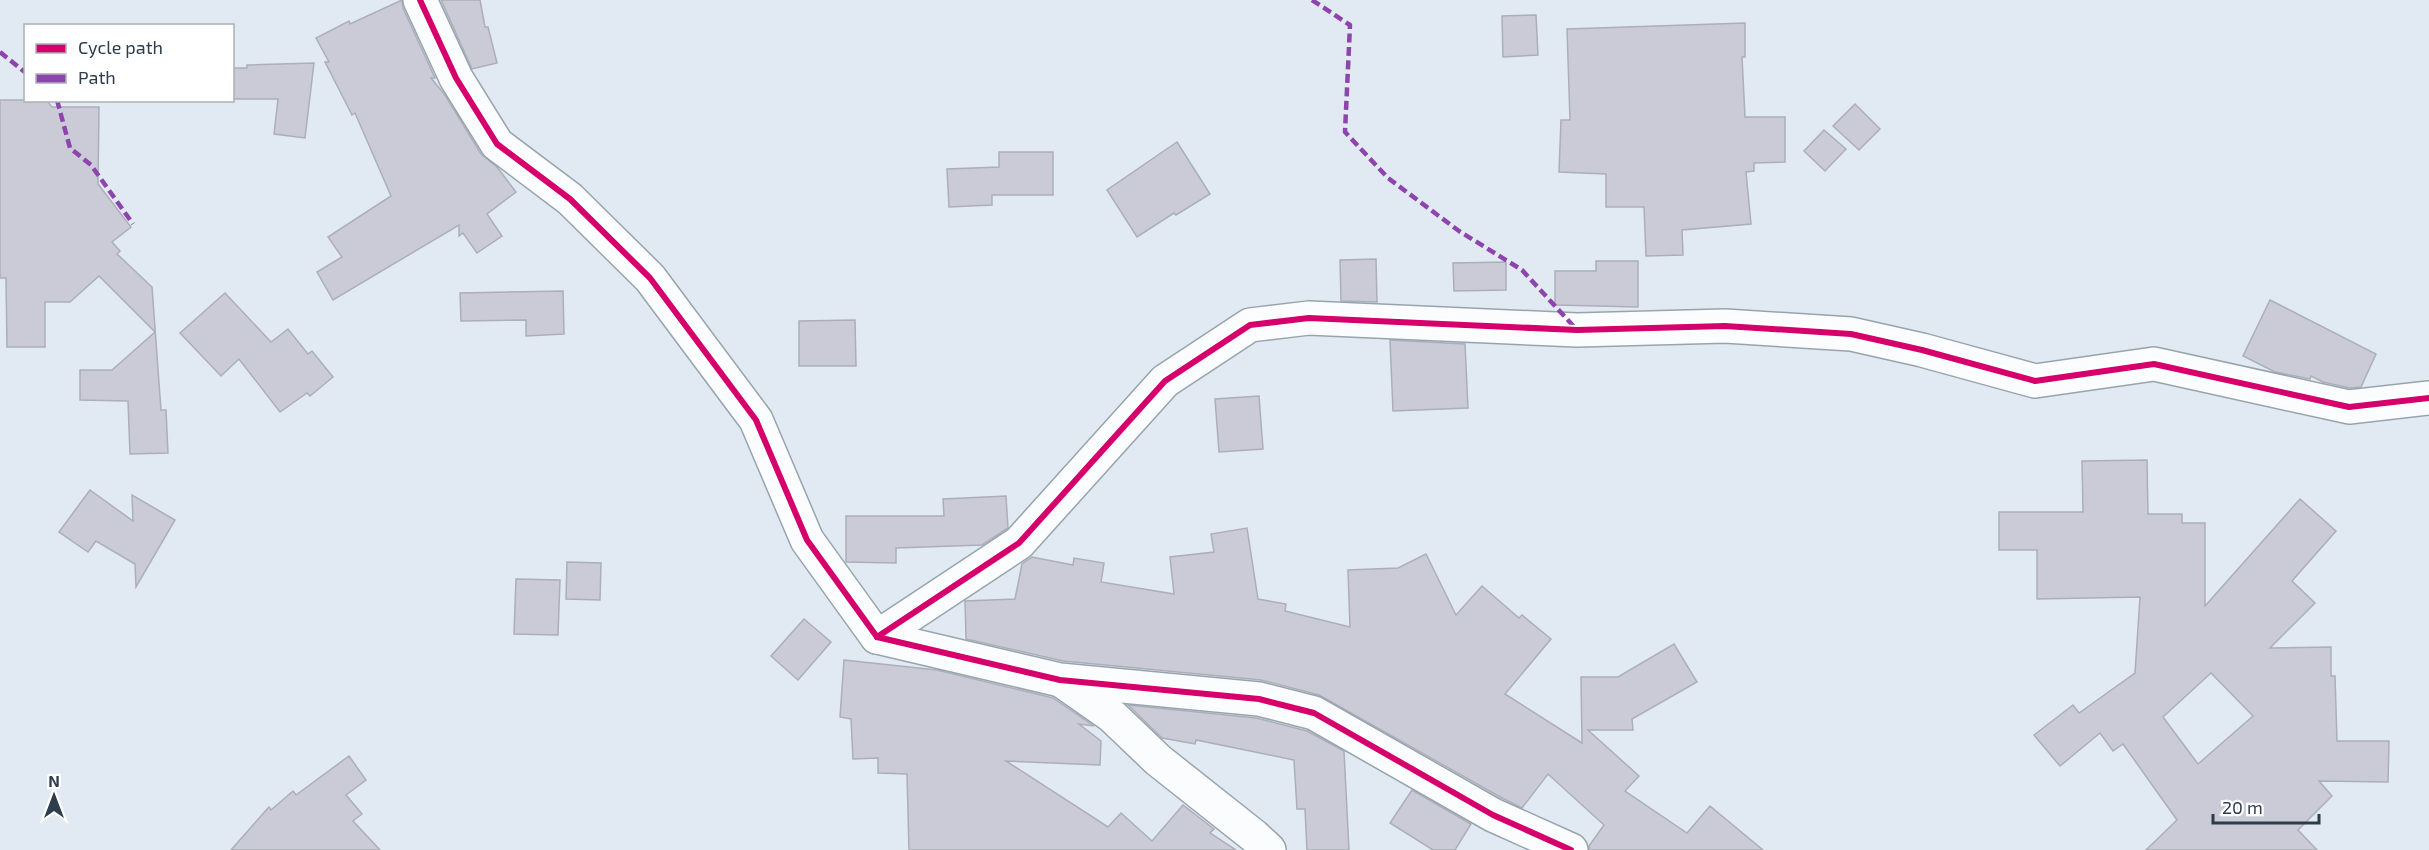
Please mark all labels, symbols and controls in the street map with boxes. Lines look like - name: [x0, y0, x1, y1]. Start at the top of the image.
- legend: [24, 24, 234, 102]
- text: Cycle path: [78, 36, 163, 58]
- text: Path: [78, 66, 116, 88]
- north arrow: [24, 766, 84, 826]
- text: N: [48, 771, 60, 790]
- scale bar: [2213, 787, 2320, 825]
- text: 20 m: [2222, 796, 2263, 818]

